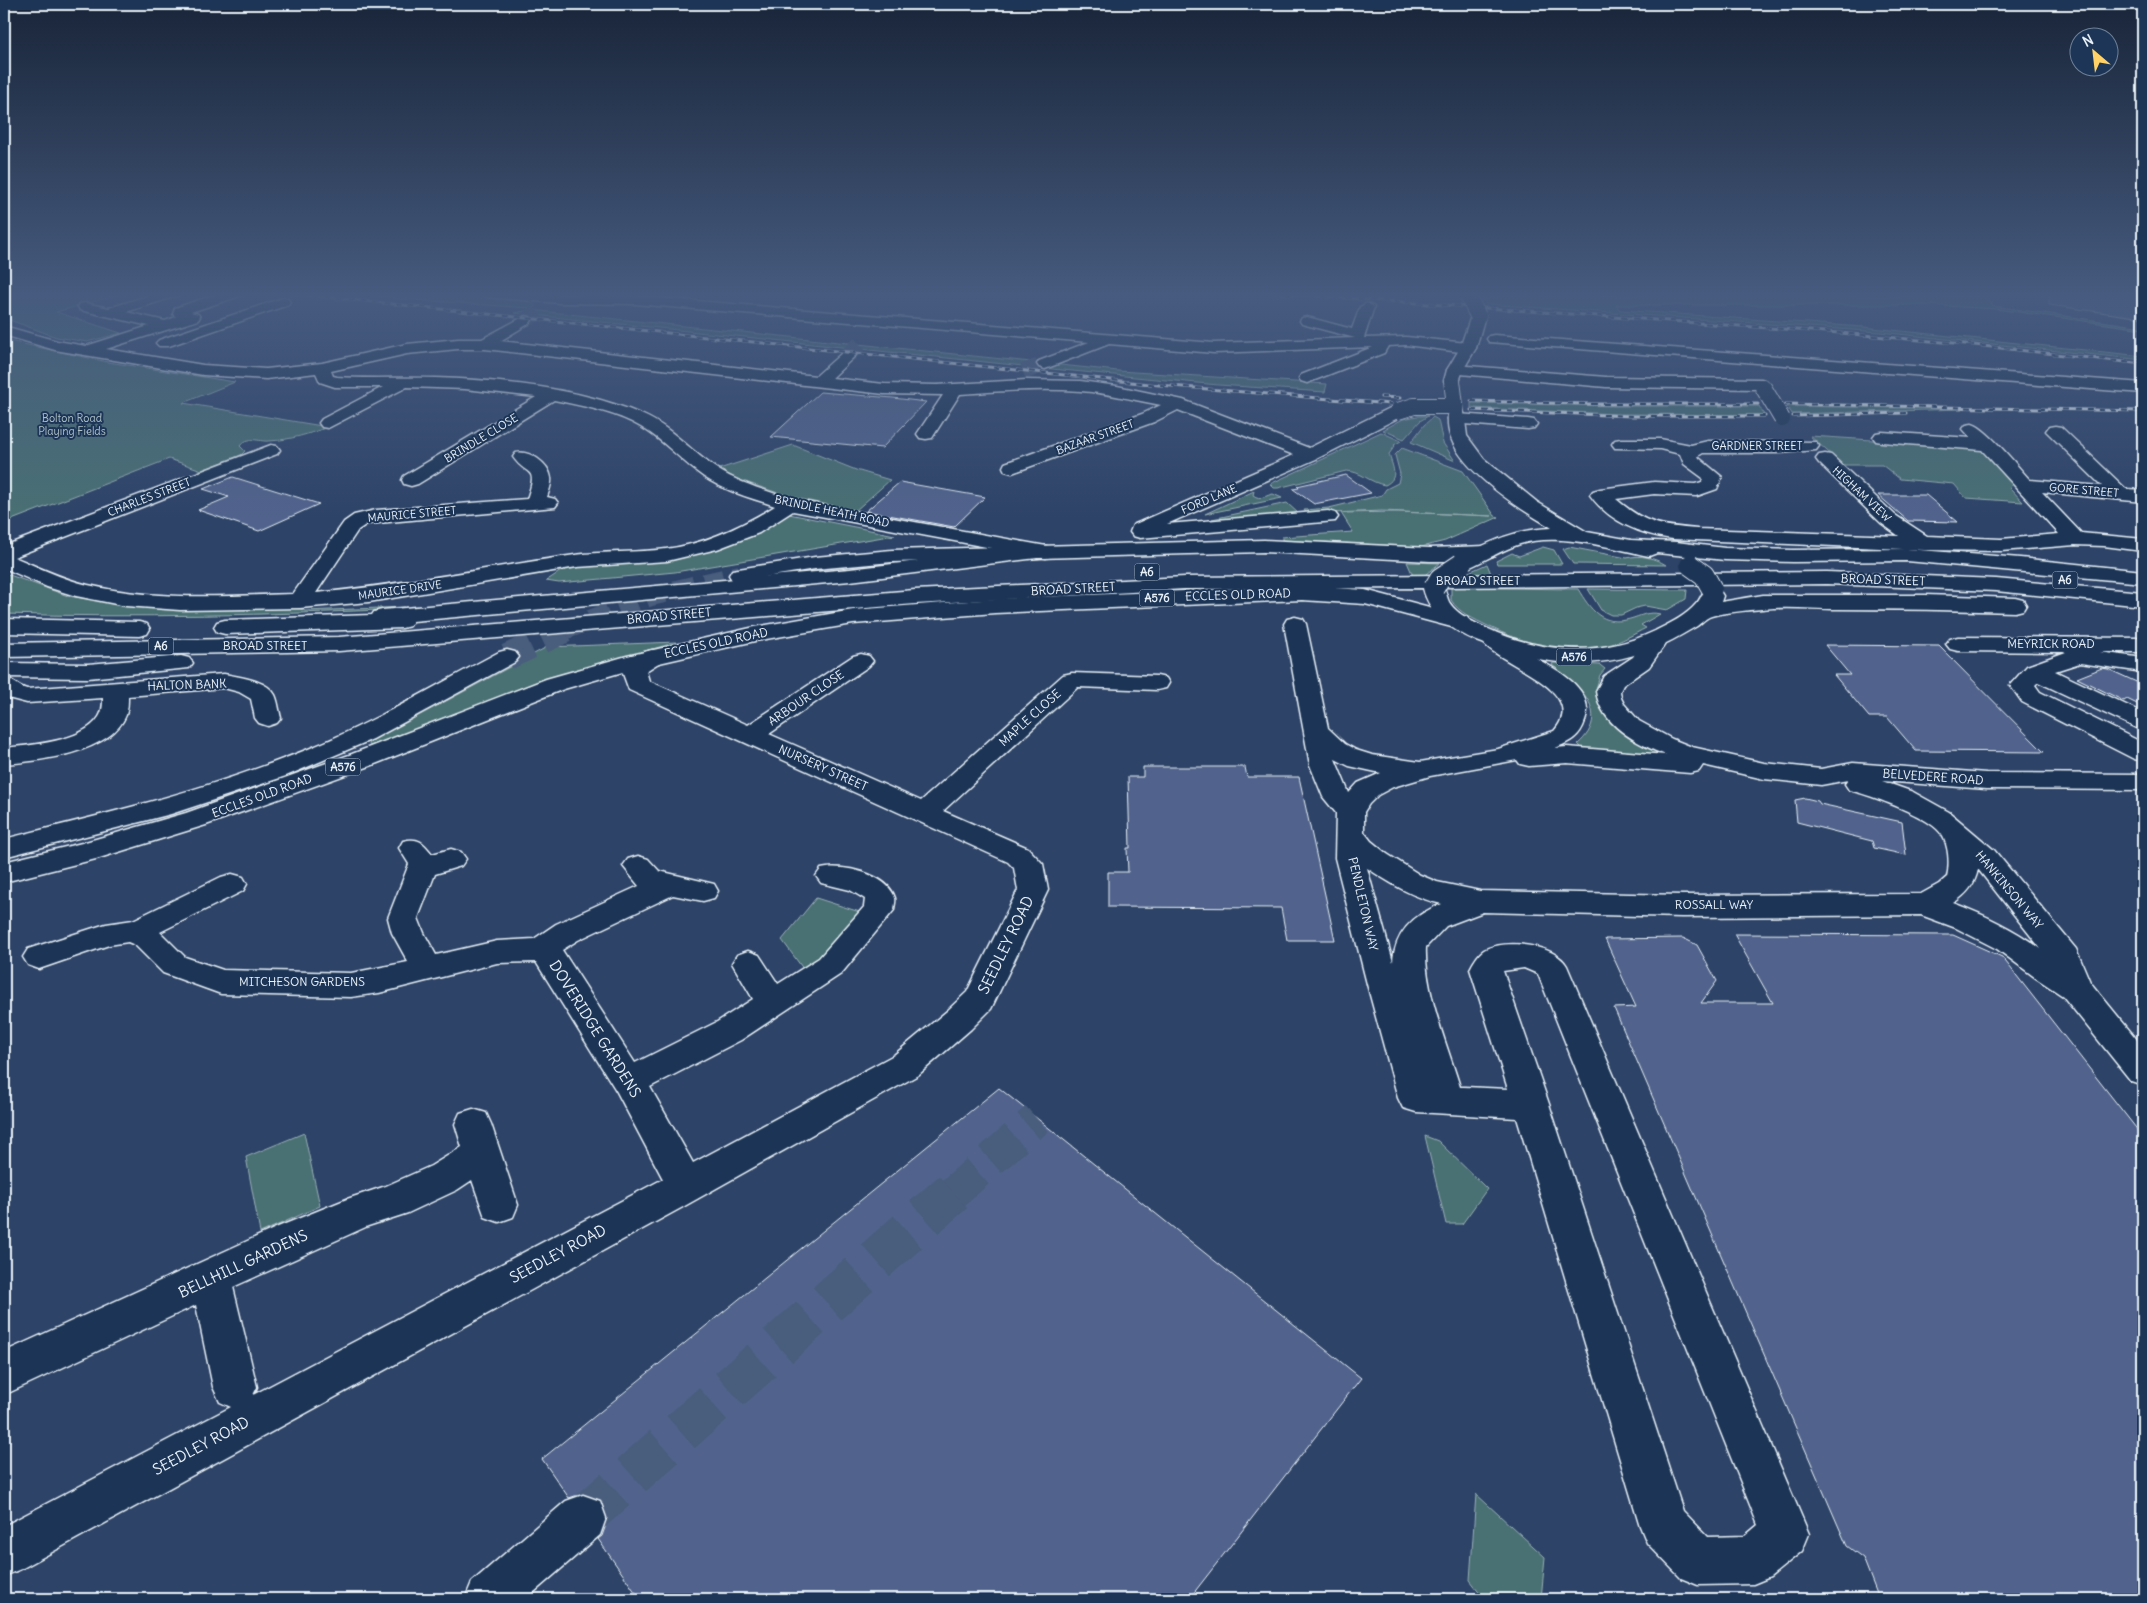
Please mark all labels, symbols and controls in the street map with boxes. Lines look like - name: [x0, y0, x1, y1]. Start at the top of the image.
- north arrow: [2070, 28, 2120, 78]
- text: N: [2079, 30, 2096, 51]
- park label: Bolton Road Playing Fields: [38, 411, 106, 438]
- street label: BRINDLE CLOSE: [442, 411, 520, 465]
- street label: BAZAAR STREET: [1054, 416, 1136, 458]
- street label: GARDNER STREET: [1712, 439, 1803, 453]
- street label: HIGHAM VIEW: [1830, 463, 1894, 525]
- street label: CHARLES STREET: [106, 475, 193, 519]
- street label: GORE STREET: [2049, 480, 2120, 500]
- street label: FORD LANE: [1179, 481, 1239, 517]
- street label: BRINDLE HEATH ROAD: [773, 492, 891, 530]
- street label: MAURICE STREET: [367, 503, 457, 525]
- road number: A6: [1134, 564, 1160, 580]
- street label: BROAD STREET: [1840, 571, 1926, 588]
- road number: A6: [2052, 572, 2078, 588]
- street label: BROAD STREET: [1436, 573, 1520, 588]
- street label: MAURICE DRIVE: [357, 577, 443, 603]
- street label: BROAD STREET: [1030, 579, 1116, 598]
- street label: ECCLES OLD ROAD: [1185, 585, 1291, 604]
- road number: A576: [1140, 590, 1174, 606]
- street label: BROAD STREET: [626, 604, 712, 627]
- street label: ECCLES OLD ROAD: [663, 624, 769, 661]
- street label: MEYRICK ROAD: [2007, 636, 2095, 651]
- road number: A6: [148, 637, 174, 654]
- street label: BROAD STREET: [223, 638, 307, 653]
- road number: A576: [1556, 649, 1592, 666]
- street label: ARBOUR CLOSE: [765, 667, 846, 728]
- street label: HALTON BANK: [147, 676, 227, 693]
- street label: MAPLE CLOSE: [996, 686, 1064, 749]
- street label: NURSERY STREET: [776, 741, 870, 794]
- road number: A576: [326, 759, 360, 776]
- street label: BELVEDERE ROAD: [1882, 765, 1984, 788]
- street label: ECCLES OLD ROAD: [210, 770, 314, 821]
- street label: HANKINSON WAY: [1972, 848, 2047, 932]
- street label: PENDLETON WAY: [1345, 856, 1382, 952]
- street label: SEEDLEY ROAD: [974, 893, 1037, 997]
- street label: ROSSALL WAY: [1675, 897, 1753, 912]
- street label: DOVERIDGE GARDENS: [545, 957, 645, 1101]
- street label: MITCHESON GARDENS: [239, 974, 365, 989]
- street label: SEEDLEY ROAD: [506, 1220, 609, 1287]
- street label: BELLHILL GARDENS: [175, 1225, 310, 1302]
- street label: SEEDLEY ROAD: [149, 1412, 252, 1479]

